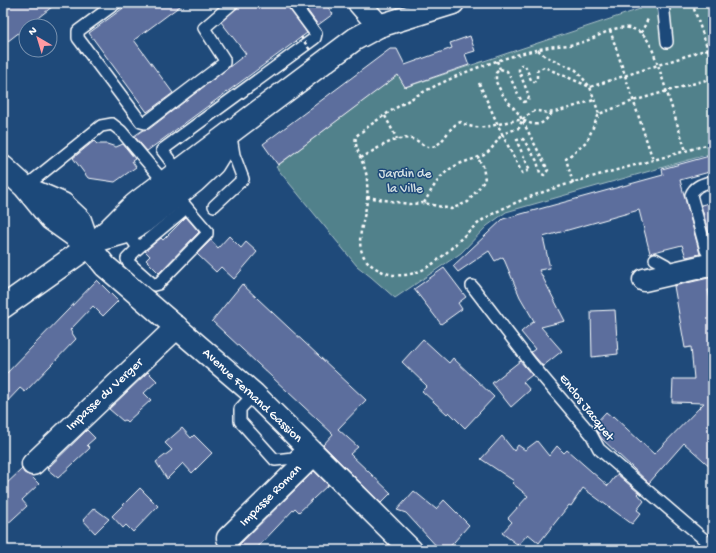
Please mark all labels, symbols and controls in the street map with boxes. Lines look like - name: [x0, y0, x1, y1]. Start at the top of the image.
- north arrow: [18, 18, 58, 58]
- text: N: [27, 25, 40, 39]
- park label: Jardin de la Ville: [379, 167, 432, 197]
- street label: Avenue Fernand Gassion: [199, 346, 306, 447]
- street label: Impasse du Verger: [64, 355, 147, 434]
- street label: Enclos Jacquet: [555, 372, 618, 446]
- street label: Impasse Roman: [237, 461, 306, 530]

